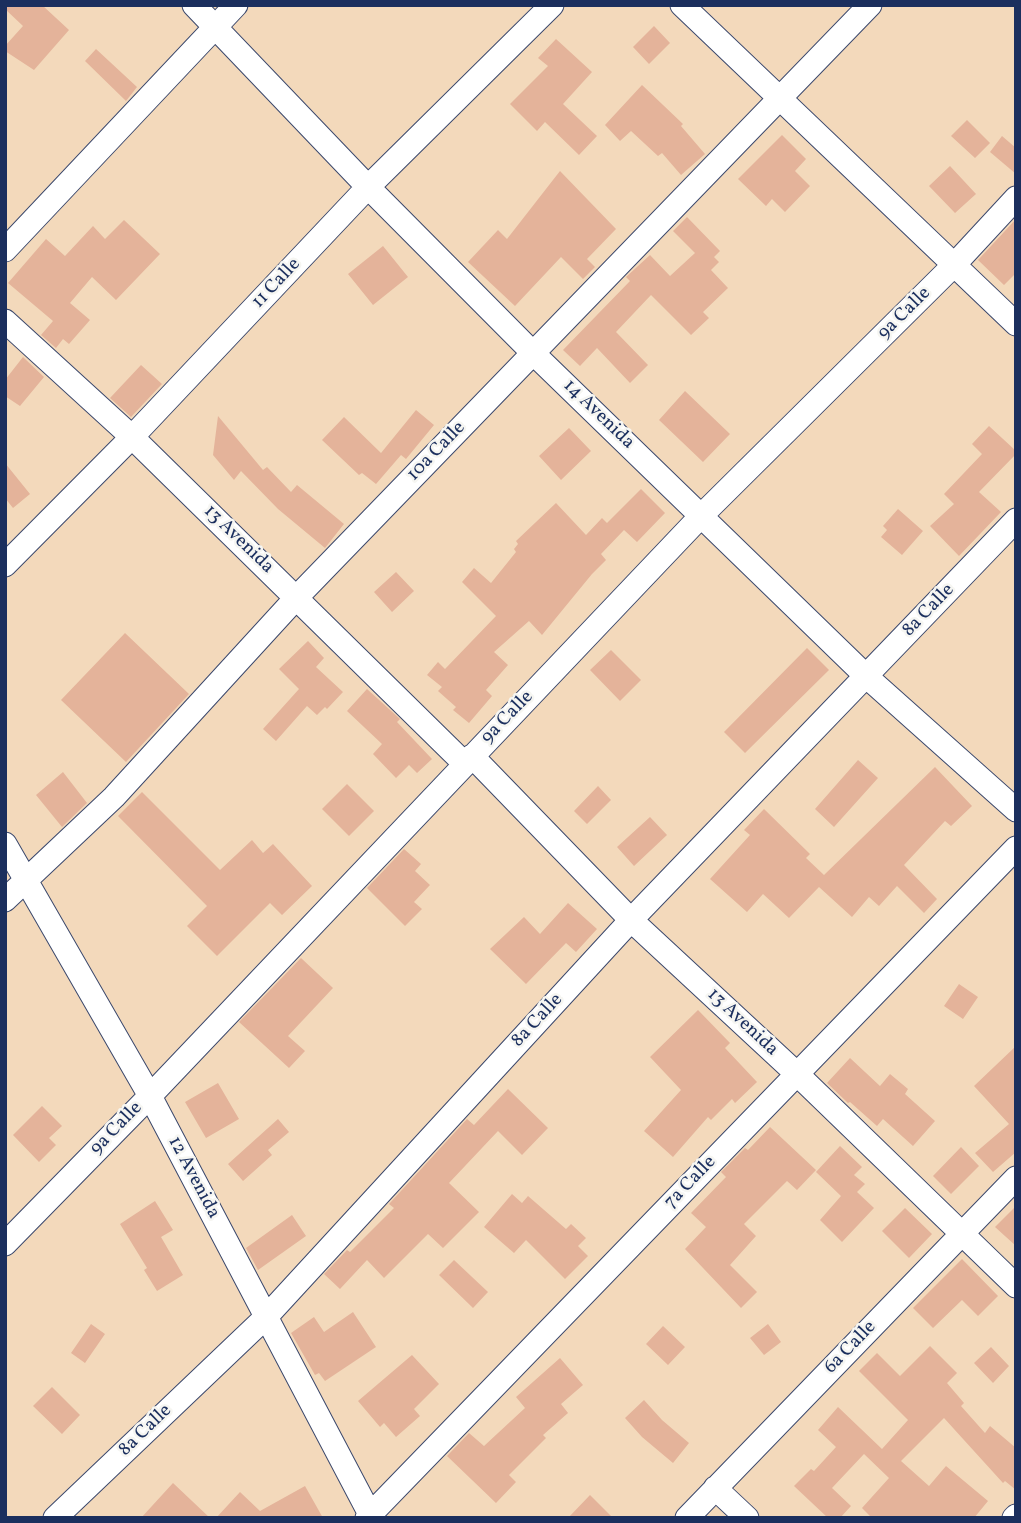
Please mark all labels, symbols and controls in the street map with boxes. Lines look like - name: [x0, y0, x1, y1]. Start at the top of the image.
- street label: 11 Calle: [248, 254, 306, 314]
- street label: 9a Calle: [874, 283, 936, 345]
- street label: 14 Avenida: [557, 375, 639, 455]
- street label: 10a Calle: [403, 417, 471, 487]
- street label: 13 Avenida: [198, 501, 278, 579]
- street label: 8a Calle: [898, 580, 960, 642]
- street label: 9a Calle: [477, 687, 539, 749]
- street label: 13 Avenida: [702, 984, 782, 1062]
- street label: 8a Calle: [507, 989, 569, 1053]
- street label: 9a Calle: [86, 1098, 148, 1160]
- street label: 12 Avenida: [162, 1133, 224, 1223]
- street label: 7a Calle: [660, 1152, 722, 1214]
- street label: 6a Calle: [820, 1317, 882, 1379]
- street label: 8a Calle: [115, 1400, 177, 1462]

